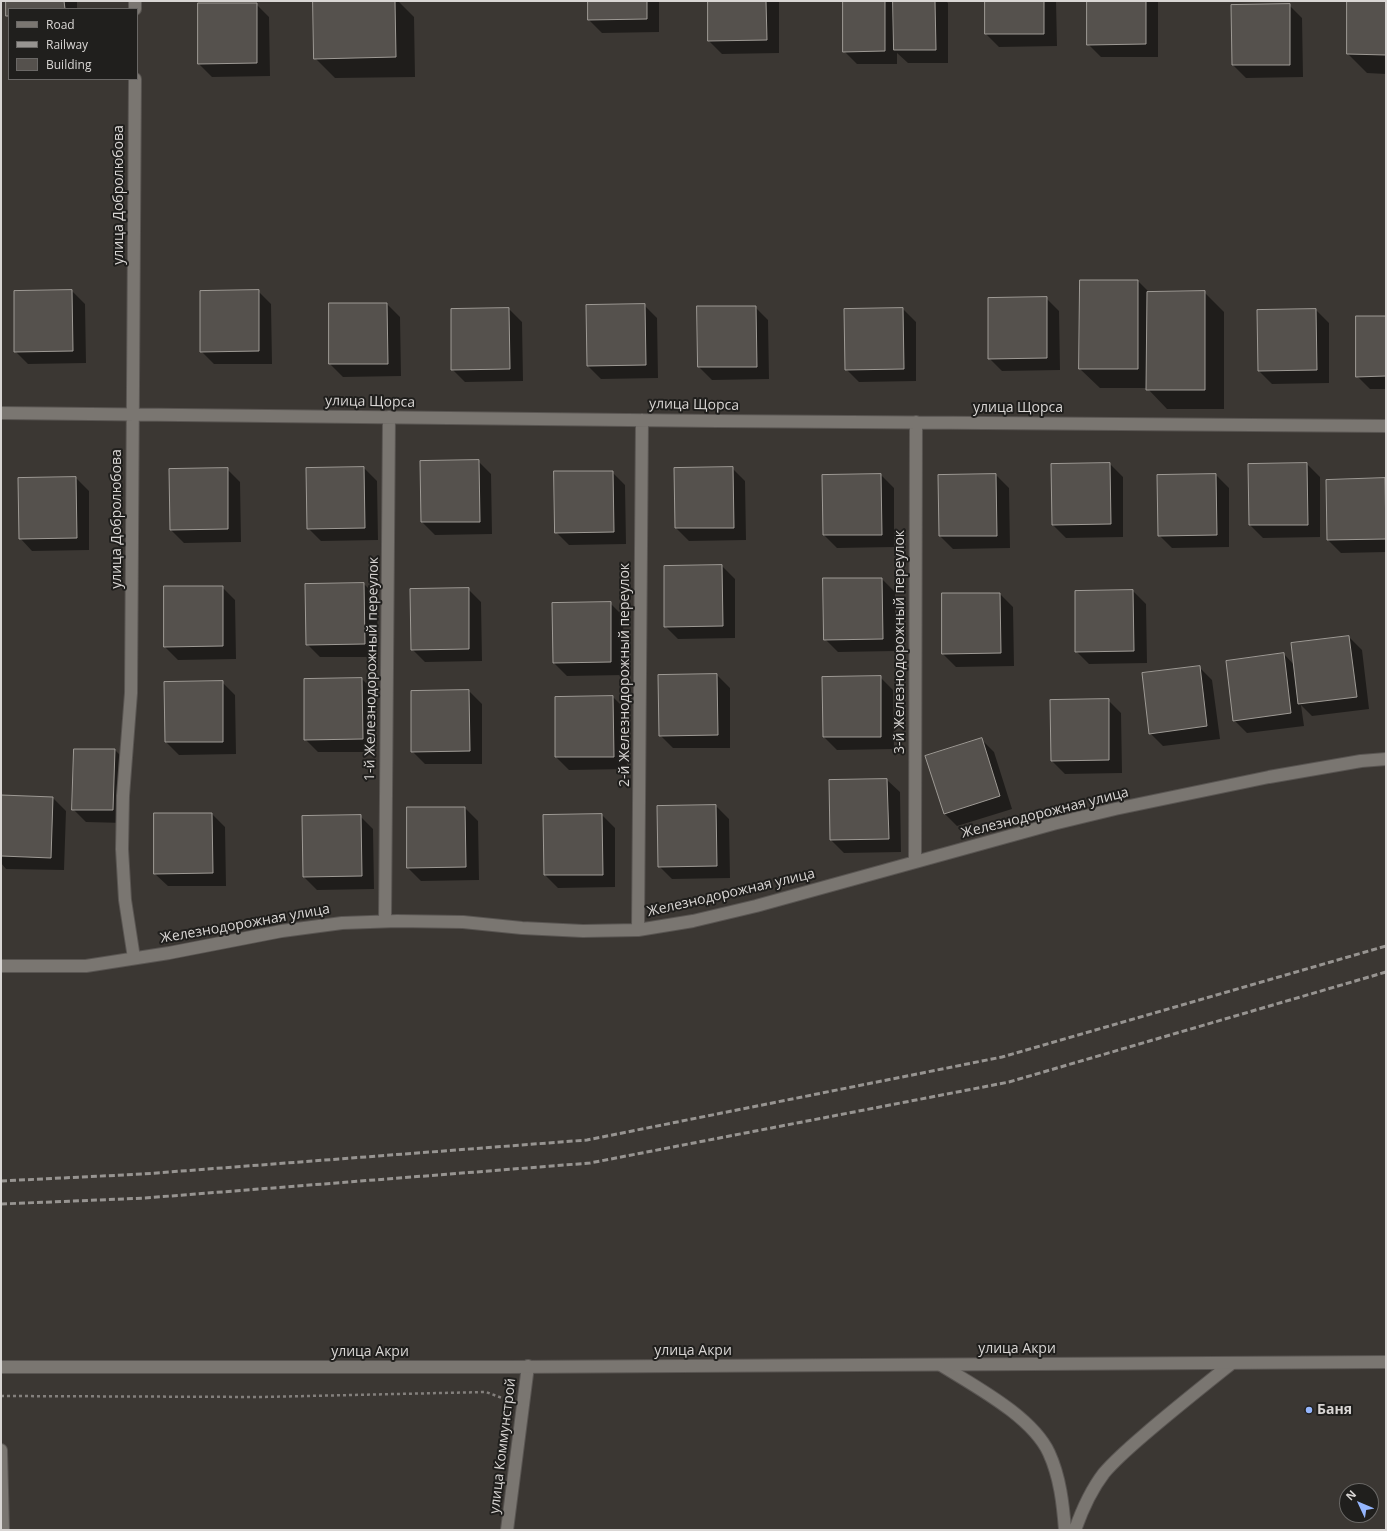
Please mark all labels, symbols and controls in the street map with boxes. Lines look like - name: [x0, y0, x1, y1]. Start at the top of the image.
- legend: [8, 8, 138, 80]
- text: Road: [46, 16, 75, 33]
- text: Railway: [46, 36, 88, 53]
- text: Building: [46, 56, 91, 73]
- street label: улица Добролюбова: [111, 125, 127, 265]
- street label: улица Щорса: [325, 393, 415, 411]
- street label: улица Щорса: [649, 396, 739, 414]
- street label: улица Щорса: [973, 400, 1063, 416]
- street label: улица Добролюбова: [109, 449, 125, 589]
- street label: 3-й Железнодорожный переулок: [892, 530, 908, 754]
- street label: 1-й Железнодорожный переулок: [362, 557, 382, 781]
- street label: 2-й Железнодорожный переулок: [617, 563, 633, 787]
- street label: Железнодорожная улица: [960, 784, 1130, 842]
- street label: Железнодорожная улица: [645, 865, 817, 921]
- street label: Железнодорожная улица: [159, 901, 331, 947]
- street label: улица Акри: [978, 1341, 1056, 1357]
- street label: улица Акри: [654, 1343, 732, 1359]
- street label: улица Акри: [331, 1344, 409, 1360]
- street label: улица Коммунстрой: [486, 1377, 520, 1515]
- place label: Баня: [1317, 1402, 1352, 1418]
- marker: Баня: [1304, 1405, 1314, 1415]
- north arrow: [1339, 1483, 1379, 1523]
- text: N: [1342, 1487, 1359, 1503]

